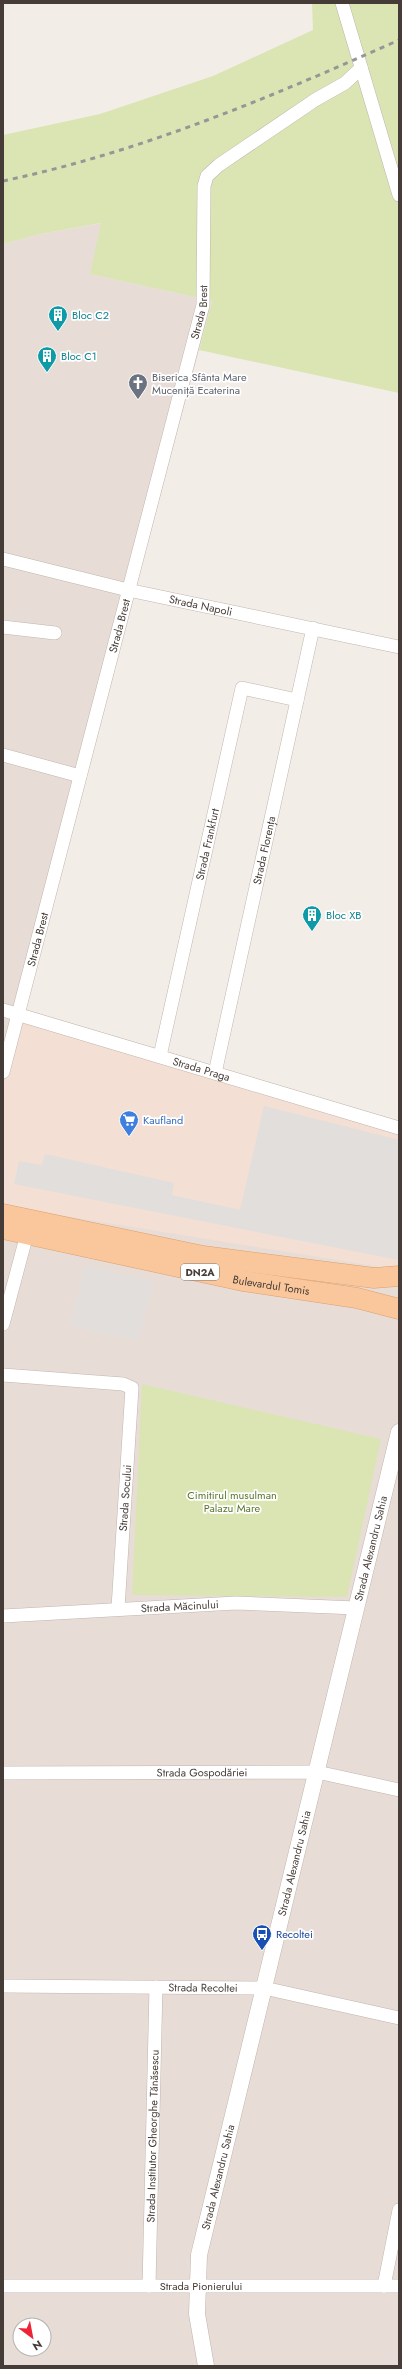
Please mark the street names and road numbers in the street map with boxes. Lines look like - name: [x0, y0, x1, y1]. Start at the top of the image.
- street label: Strada Brest: [186, 285, 211, 341]
- street label: Strada Napoli: [168, 591, 234, 620]
- street label: Strada Brest: [105, 597, 134, 655]
- street label: Strada Frankfurt: [191, 806, 223, 882]
- street label: Strada Florența: [249, 815, 279, 886]
- street label: Strada Brest: [23, 910, 52, 968]
- street label: Strada Praga: [171, 1053, 232, 1085]
- road number: DN2A: [181, 1264, 219, 1280]
- street label: Bulevardul Tomis: [231, 1271, 311, 1299]
- street label: Strada Socului: [115, 1464, 135, 1532]
- street label: Strada Alexandru Sahia: [350, 1494, 391, 1603]
- street label: Strada Măcinului: [140, 1596, 219, 1616]
- street label: Strada Gospodăriei: [157, 1764, 248, 1781]
- street label: Strada Alexandru Sahia: [274, 1809, 315, 1918]
- street label: Strada Recoltei: [168, 1979, 238, 1996]
- street label: Strada Institutor Gheorghe Tănăsescu: [142, 2049, 163, 2223]
- street label: Strada Alexandru Sahia: [197, 2123, 238, 2231]
- street label: Strada Pionierului: [160, 2278, 242, 2294]

